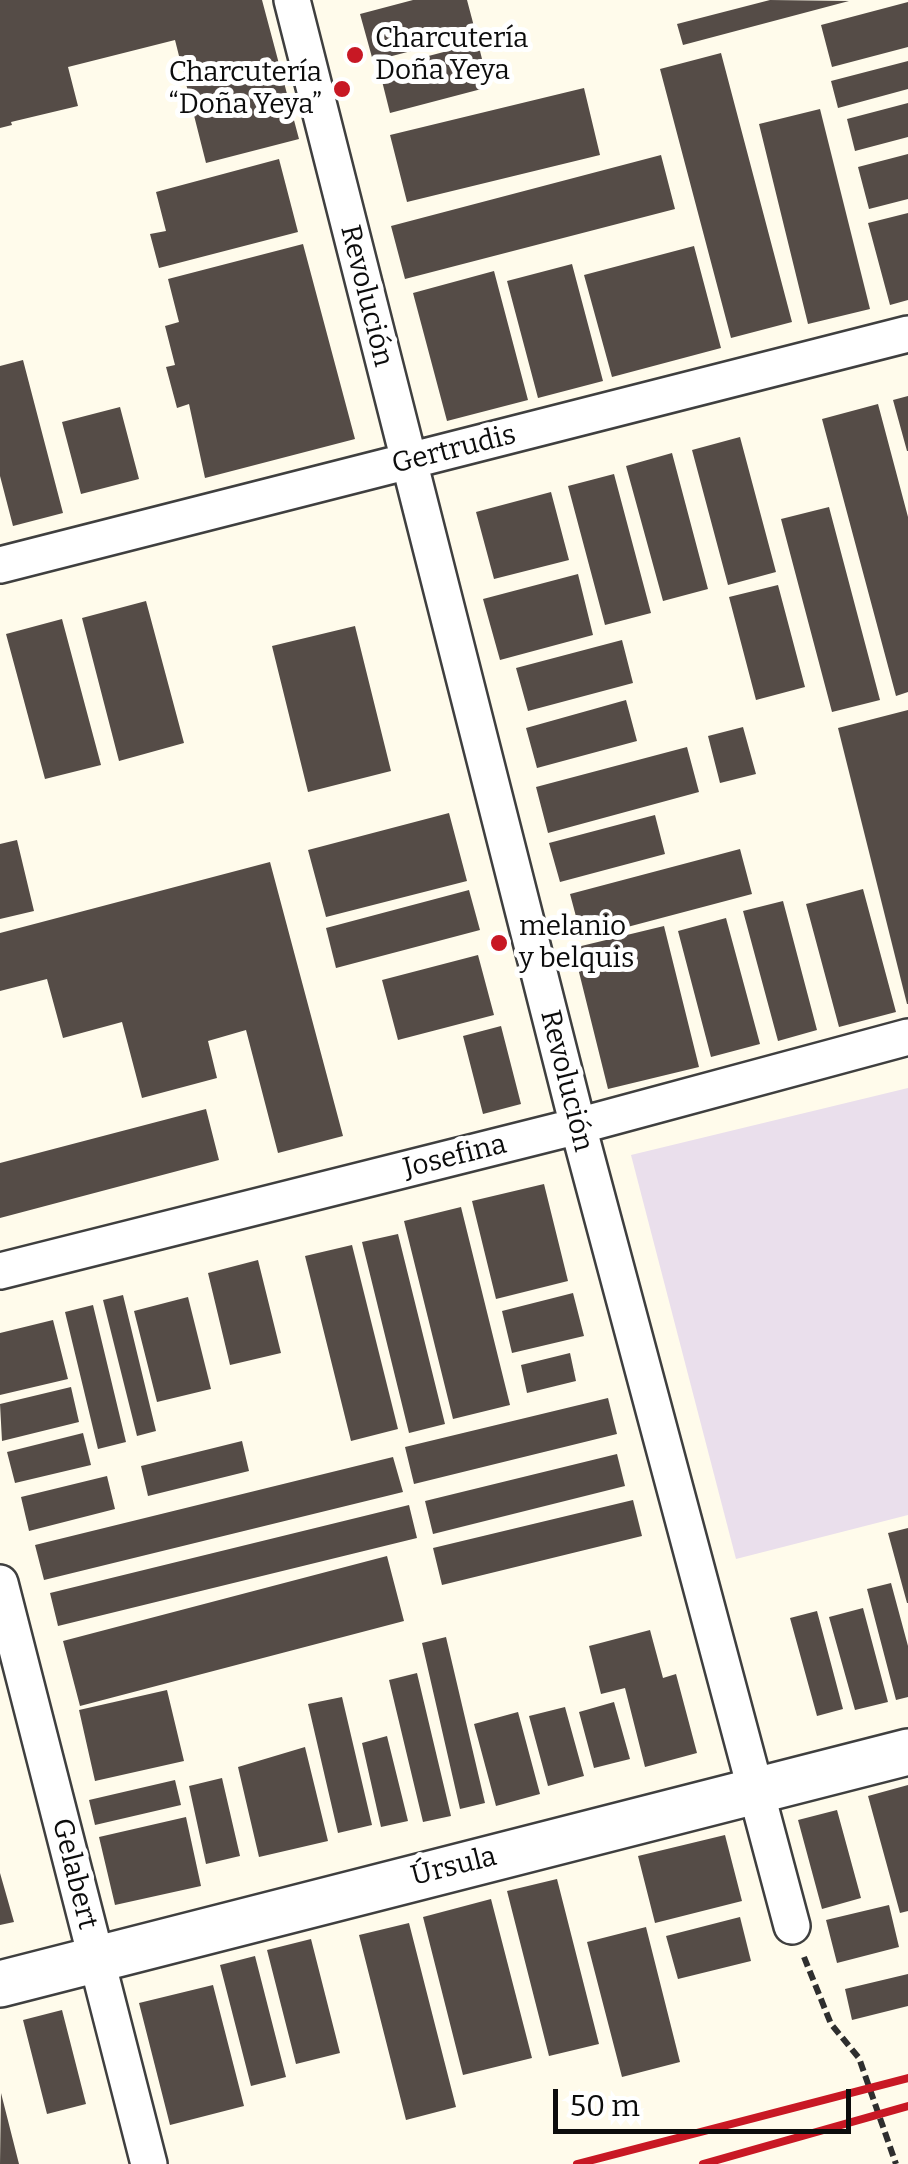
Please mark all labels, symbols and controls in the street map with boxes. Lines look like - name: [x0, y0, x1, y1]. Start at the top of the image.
- place label: Charcutería Doña Yeya: [375, 22, 528, 88]
- marker: Charcutería Doña Yeya: [344, 44, 366, 66]
- place label: Charcutería “Doña Yeya”: [169, 56, 322, 122]
- marker: Charcutería “Doña Yeya”: [331, 78, 353, 100]
- street label: Revolución: [332, 222, 400, 370]
- street label: Gertrudis: [389, 418, 519, 482]
- place label: melanio y belquis: [519, 910, 634, 976]
- marker: melanio y belquis: [488, 932, 510, 954]
- street label: Revolución: [532, 1007, 600, 1155]
- street label: Josefina: [400, 1128, 510, 1186]
- street label: Gelabert: [44, 1815, 104, 1933]
- street label: Úrsula: [408, 1840, 500, 1894]
- scale bar: [558, 2069, 856, 2131]
- text: 50 m: [570, 2088, 640, 2124]

